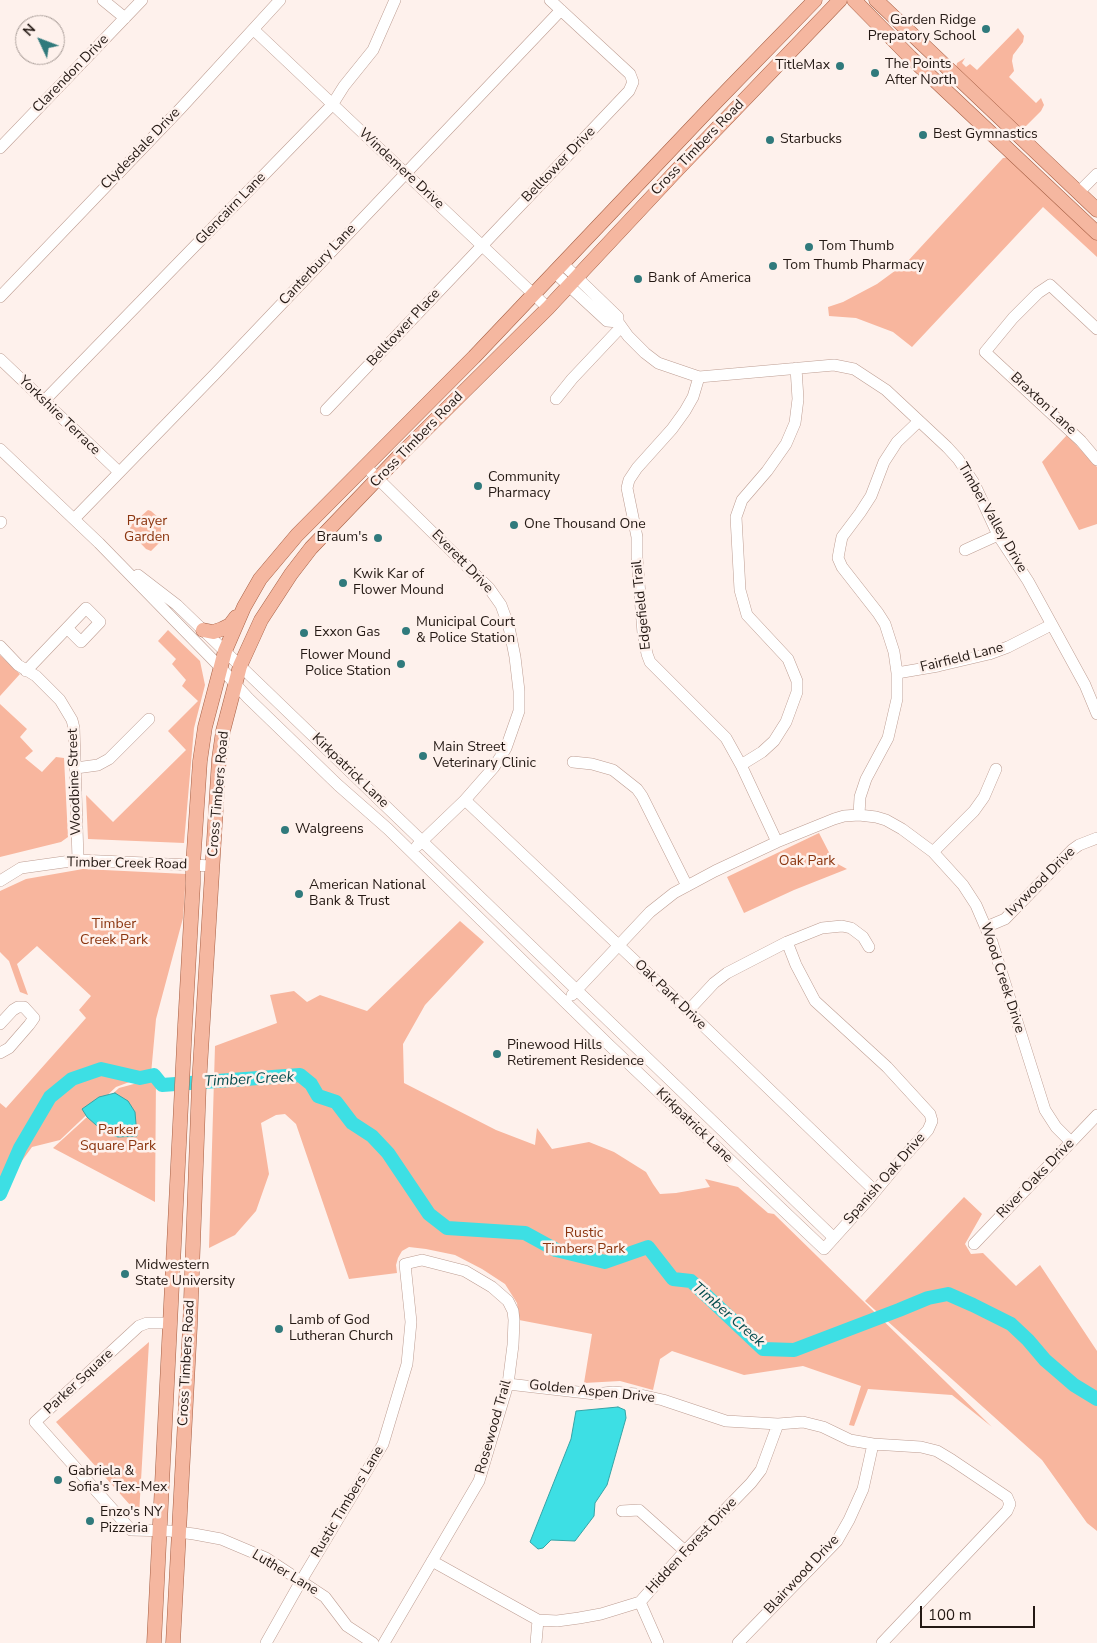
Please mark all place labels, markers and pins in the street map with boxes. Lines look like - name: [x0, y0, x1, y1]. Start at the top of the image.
- place label: Garden Ridge Prepatory School: [868, 13, 976, 46]
- marker: Garden Ridge Prepatory School: [980, 23, 992, 35]
- place label: The Points After North: [885, 57, 957, 90]
- place label: TitleMax: [775, 58, 830, 74]
- marker: TitleMax: [834, 60, 846, 72]
- marker: The Points After North: [869, 67, 881, 79]
- place label: Best Gymnastics: [933, 127, 1038, 143]
- marker: Best Gymnastics: [917, 129, 929, 141]
- place label: Starbucks: [780, 132, 842, 148]
- marker: Starbucks: [764, 134, 776, 146]
- place label: Tom Thumb: [819, 239, 894, 255]
- marker: Tom Thumb: [803, 241, 815, 253]
- place label: Tom Thumb Pharmacy: [783, 258, 924, 274]
- marker: Tom Thumb Pharmacy: [767, 260, 779, 272]
- place label: Bank of America: [648, 271, 751, 287]
- marker: Bank of America: [632, 273, 644, 285]
- place label: Community Pharmacy: [488, 470, 560, 502]
- marker: Community Pharmacy: [472, 480, 484, 492]
- place label: One Thousand One: [524, 517, 646, 533]
- marker: One Thousand One: [508, 519, 520, 531]
- place label: Braum's: [317, 530, 368, 546]
- marker: Braum's: [372, 532, 384, 544]
- place label: Kwik Kar of Flower Mound: [353, 567, 444, 600]
- marker: Kwik Kar of Flower Mound: [337, 577, 349, 589]
- place label: Municipal Court & Police Station: [416, 615, 515, 648]
- place label: Exxon Gas: [314, 625, 380, 641]
- marker: Municipal Court & Police Station: [400, 625, 412, 637]
- marker: Exxon Gas: [298, 627, 310, 639]
- place label: Flower Mound Police Station: [300, 648, 391, 680]
- marker: Flower Mound Police Station: [395, 658, 407, 670]
- place label: Main Street Veterinary Clinic: [433, 740, 536, 772]
- marker: Main Street Veterinary Clinic: [417, 750, 429, 762]
- place label: Walgreens: [295, 822, 364, 838]
- marker: Walgreens: [279, 824, 291, 836]
- place label: American National Bank & Trust: [309, 878, 426, 910]
- marker: American National Bank & Trust: [293, 888, 305, 900]
- place label: Pinewood Hills Retirement Residence: [507, 1038, 644, 1070]
- marker: Pinewood Hills Retirement Residence: [491, 1048, 503, 1060]
- place label: Midwestern State University: [135, 1258, 235, 1290]
- marker: Midwestern State University: [119, 1268, 131, 1280]
- place label: Lamb of God Lutheran Church: [289, 1313, 393, 1345]
- marker: Lamb of God Lutheran Church: [273, 1323, 285, 1335]
- place label: Gabriela & Sofia's Tex-Mex: [68, 1464, 167, 1496]
- marker: Gabriela & Sofia's Tex-Mex: [52, 1474, 64, 1486]
- place label: Enzo's NY Pizzeria: [100, 1505, 162, 1538]
- marker: Enzo's NY Pizzeria: [84, 1515, 96, 1527]

